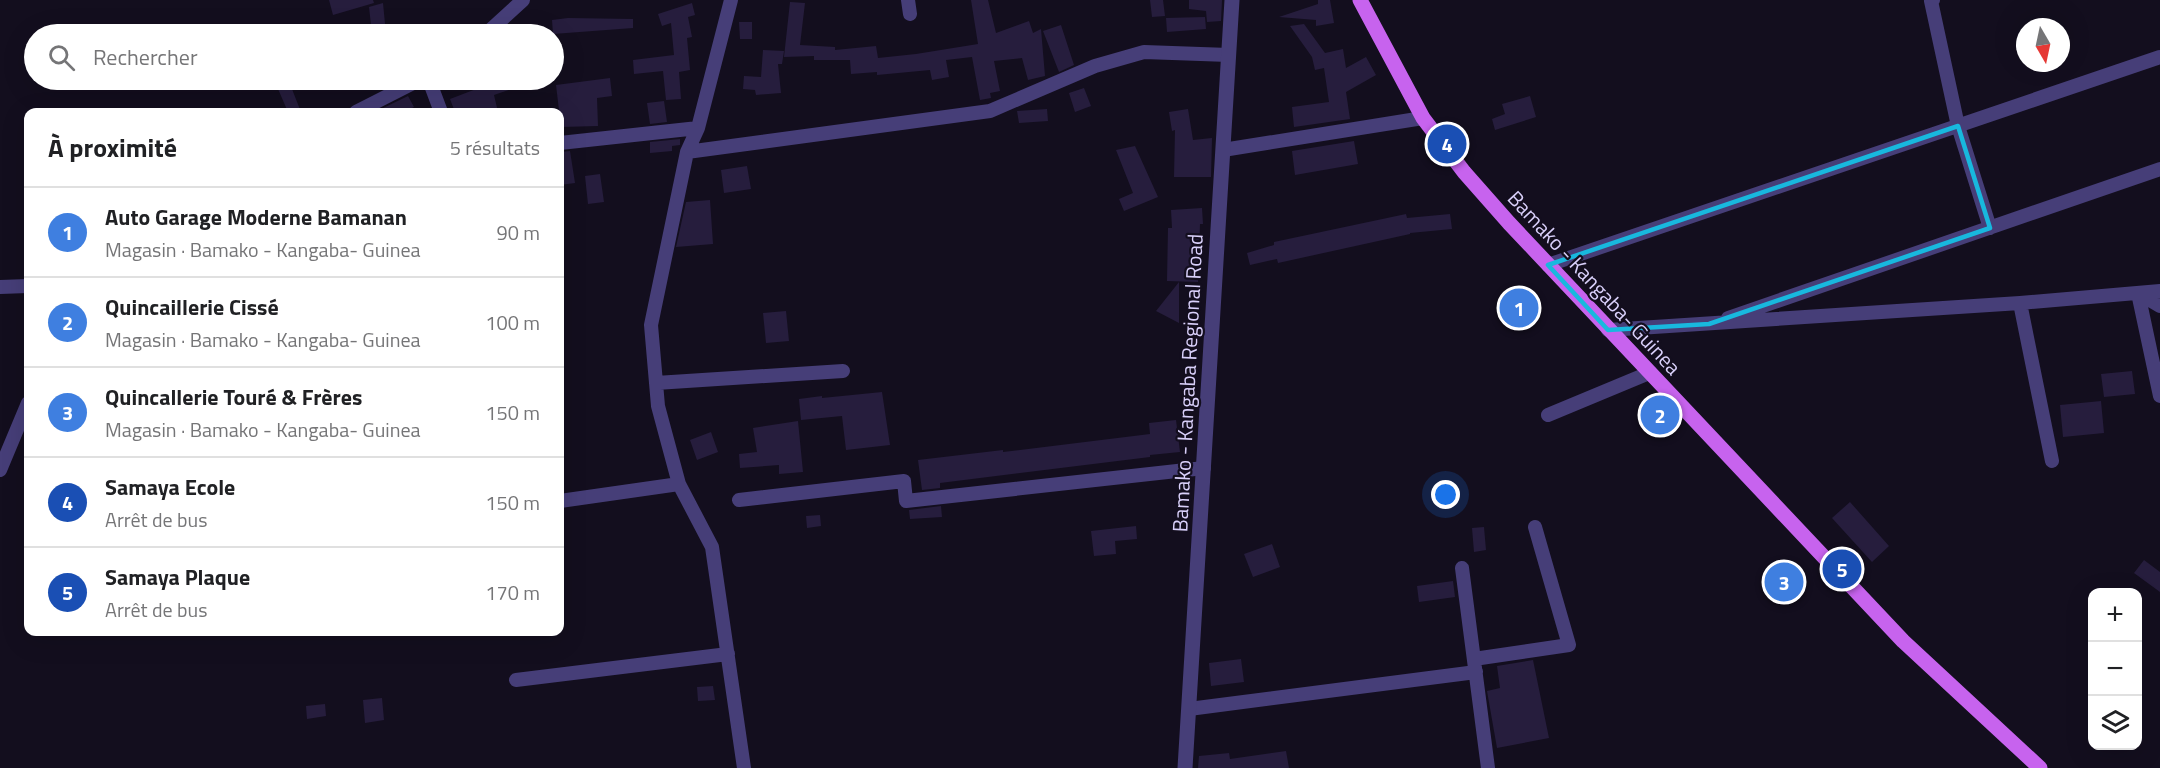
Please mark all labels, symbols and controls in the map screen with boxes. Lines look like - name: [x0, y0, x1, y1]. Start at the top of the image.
- north arrow: [2016, 18, 2070, 72]
- search box: [24, 24, 564, 90]
- text: Rechercher: [93, 40, 198, 74]
- icon: search: [45, 41, 78, 74]
- pin: 4: [1428, 122, 1466, 166]
- text: À proximité: [48, 128, 177, 167]
- text: 5 résultats: [450, 132, 540, 163]
- street label: Bamako - Kangaba- Guinea: [1500, 183, 1689, 382]
- text: Auto Garage Moderne Bamanan: [105, 200, 407, 234]
- text: 1: [62, 217, 73, 248]
- text: 90 m: [496, 217, 540, 248]
- street label: Bamako - Kangaba Regional Road: [1163, 233, 1211, 533]
- text: Magasin · Bamako - Kangaba- Guinea: [105, 234, 421, 265]
- pin: 1: [1500, 286, 1538, 330]
- text: Quincaillerie Cissé: [105, 290, 279, 324]
- text: 2: [62, 307, 73, 338]
- text: 100 m: [485, 307, 540, 338]
- text: Magasin · Bamako - Kangaba- Guinea: [105, 324, 421, 355]
- text: Quincallerie Touré & Frères: [105, 380, 362, 414]
- pin: 2: [1640, 392, 1680, 438]
- text: 3: [62, 397, 73, 428]
- text: 150 m: [485, 397, 540, 428]
- text: Magasin · Bamako - Kangaba- Guinea: [105, 414, 421, 445]
- text: Samaya Ecole: [105, 470, 235, 504]
- your location: [1431, 480, 1460, 509]
- text: 4: [62, 487, 73, 518]
- text: 150 m: [485, 487, 540, 518]
- text: Arrêt de bus: [105, 504, 208, 535]
- pin: 5: [1822, 546, 1862, 592]
- text: Samaya Plaque: [105, 560, 250, 594]
- pin: 3: [1764, 560, 1804, 604]
- text: 5: [62, 577, 73, 608]
- text: 170 m: [485, 577, 540, 608]
- map controls: [2088, 588, 2142, 750]
- button: +: [2088, 588, 2142, 642]
- text: Arrêt de bus: [105, 594, 208, 625]
- button: −: [2088, 642, 2142, 696]
- button: layers: [2088, 696, 2142, 750]

